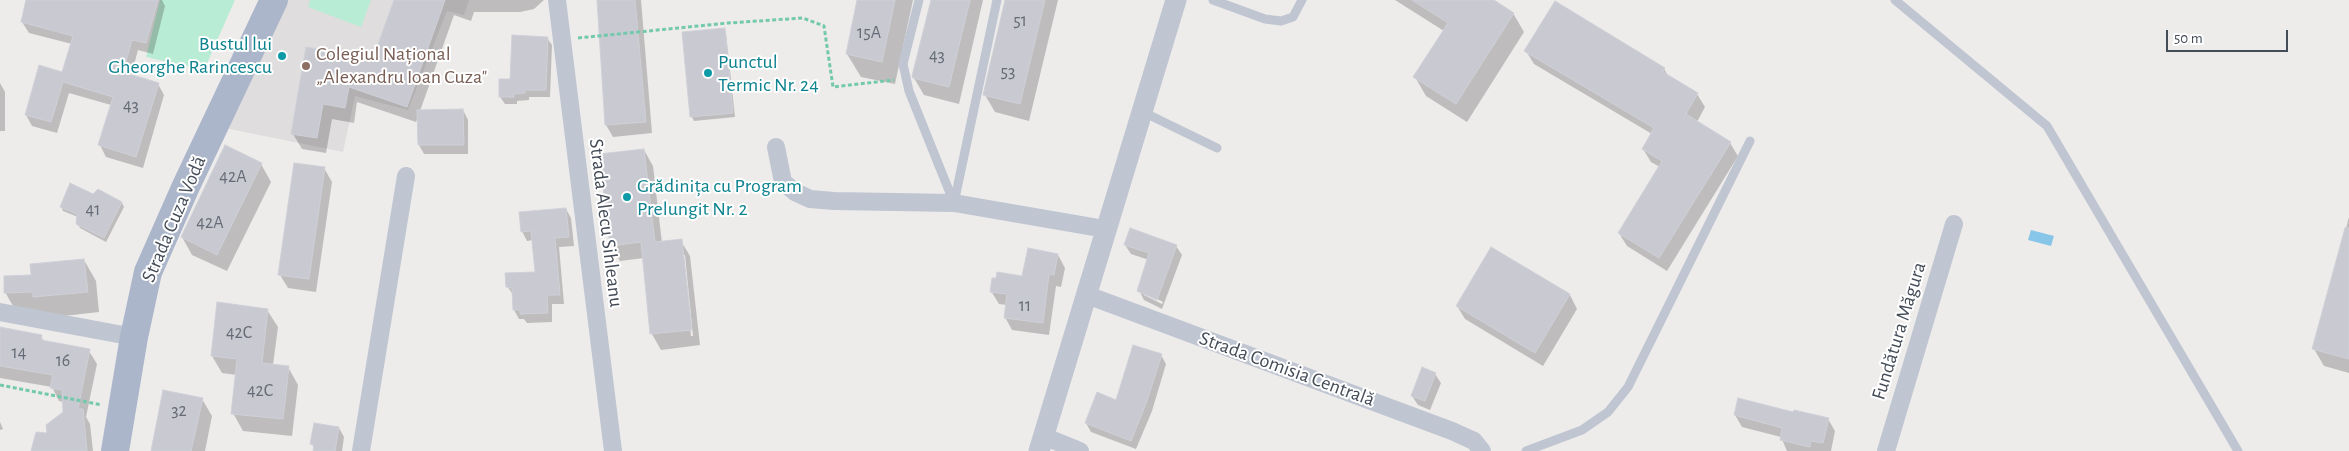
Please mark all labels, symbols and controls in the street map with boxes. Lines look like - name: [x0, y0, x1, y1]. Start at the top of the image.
- house number: 51: [1013, 10, 1027, 32]
- scale bar: [2169, 20, 2292, 52]
- house number: 15A: [857, 22, 881, 44]
- text: 50 m: [2174, 31, 2203, 46]
- place label: Bustul lui Gheorghe Rarincescu: [108, 32, 272, 79]
- place label: Colegiul Național „Alexandru Ioan Cuza": [316, 42, 487, 89]
- house number: 43: [929, 45, 945, 67]
- marker: Bustul lui Gheorghe Rarincescu: [276, 50, 288, 62]
- place label: Punctul Termic Nr. 24: [718, 50, 819, 97]
- marker: Colegiul Național „Alexandru Ioan Cuza": [300, 60, 312, 72]
- house number: 53: [1001, 61, 1015, 83]
- marker: Punctul Termic Nr. 24: [702, 67, 714, 79]
- house number: 43: [123, 95, 139, 117]
- street label: Strada Alecu Sihleanu: [584, 137, 628, 309]
- street label: Strada Cuza Vodă: [137, 152, 211, 286]
- house number: 42A: [219, 166, 247, 188]
- place label: Grădinița cu Program Prelungit Nr. 2: [637, 174, 802, 221]
- marker: Grădinița cu Program Prelungit Nr. 2: [621, 191, 633, 203]
- house number: 41: [86, 199, 100, 221]
- house number: 42A: [196, 212, 224, 234]
- street label: Fundătura Măgura: [1867, 259, 1931, 403]
- house number: 11: [1019, 295, 1031, 317]
- house number: 42C: [226, 322, 252, 344]
- street label: Strada Comisia Centrală: [1196, 326, 1378, 412]
- house number: 14: [12, 342, 26, 364]
- house number: 16: [56, 350, 70, 372]
- house number: 42C: [247, 380, 273, 402]
- house number: 32: [171, 400, 187, 422]

